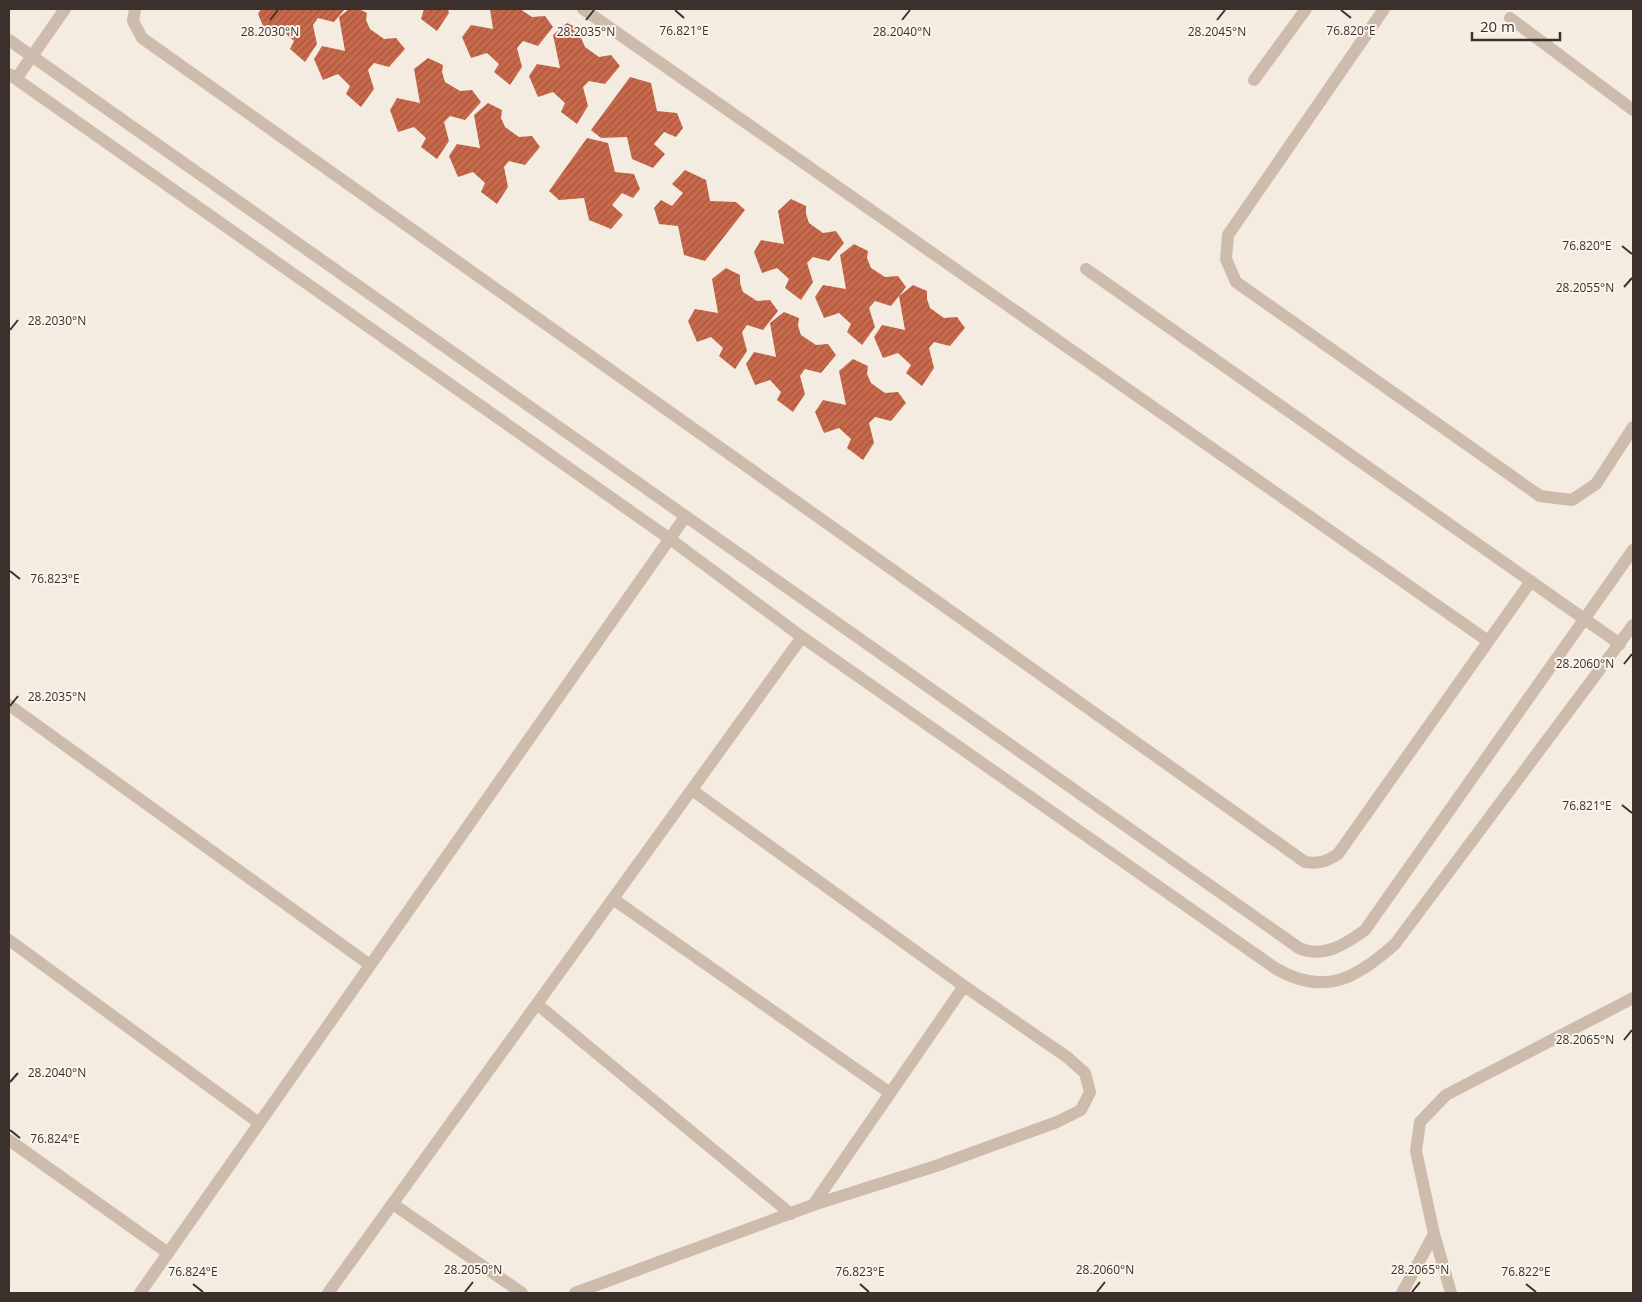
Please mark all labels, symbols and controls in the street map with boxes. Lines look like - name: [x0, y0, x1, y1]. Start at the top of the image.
- scale bar: [1472, 10, 1560, 42]
- text: 20 m: [1480, 16, 1515, 36]
- text: 76.821°E: [659, 22, 709, 39]
- text: 76.820°E: [1326, 22, 1376, 39]
- text: 28.2030°N: [241, 23, 299, 40]
- text: 28.2035°N: [557, 23, 615, 40]
- text: 28.2040°N: [873, 23, 931, 40]
- text: 28.2045°N: [1188, 23, 1246, 40]
- text: 76.820°E: [1562, 237, 1612, 254]
- text: 28.2055°N: [1556, 279, 1614, 296]
- text: 28.2030°N: [28, 312, 86, 329]
- text: 76.823°E: [30, 570, 80, 587]
- text: 28.2060°N: [1556, 655, 1614, 672]
- text: 28.2035°N: [28, 688, 86, 705]
- text: 76.821°E: [1562, 797, 1612, 814]
- text: 28.2065°N: [1556, 1031, 1614, 1048]
- text: 28.2040°N: [28, 1064, 86, 1081]
- text: 76.824°E: [30, 1130, 80, 1147]
- text: 28.2050°N: [444, 1261, 502, 1278]
- text: 28.2060°N: [1076, 1261, 1134, 1278]
- text: 28.2065°N: [1391, 1261, 1449, 1278]
- text: 76.824°E: [168, 1263, 218, 1280]
- text: 76.823°E: [835, 1263, 885, 1280]
- text: 76.822°E: [1501, 1263, 1551, 1280]

